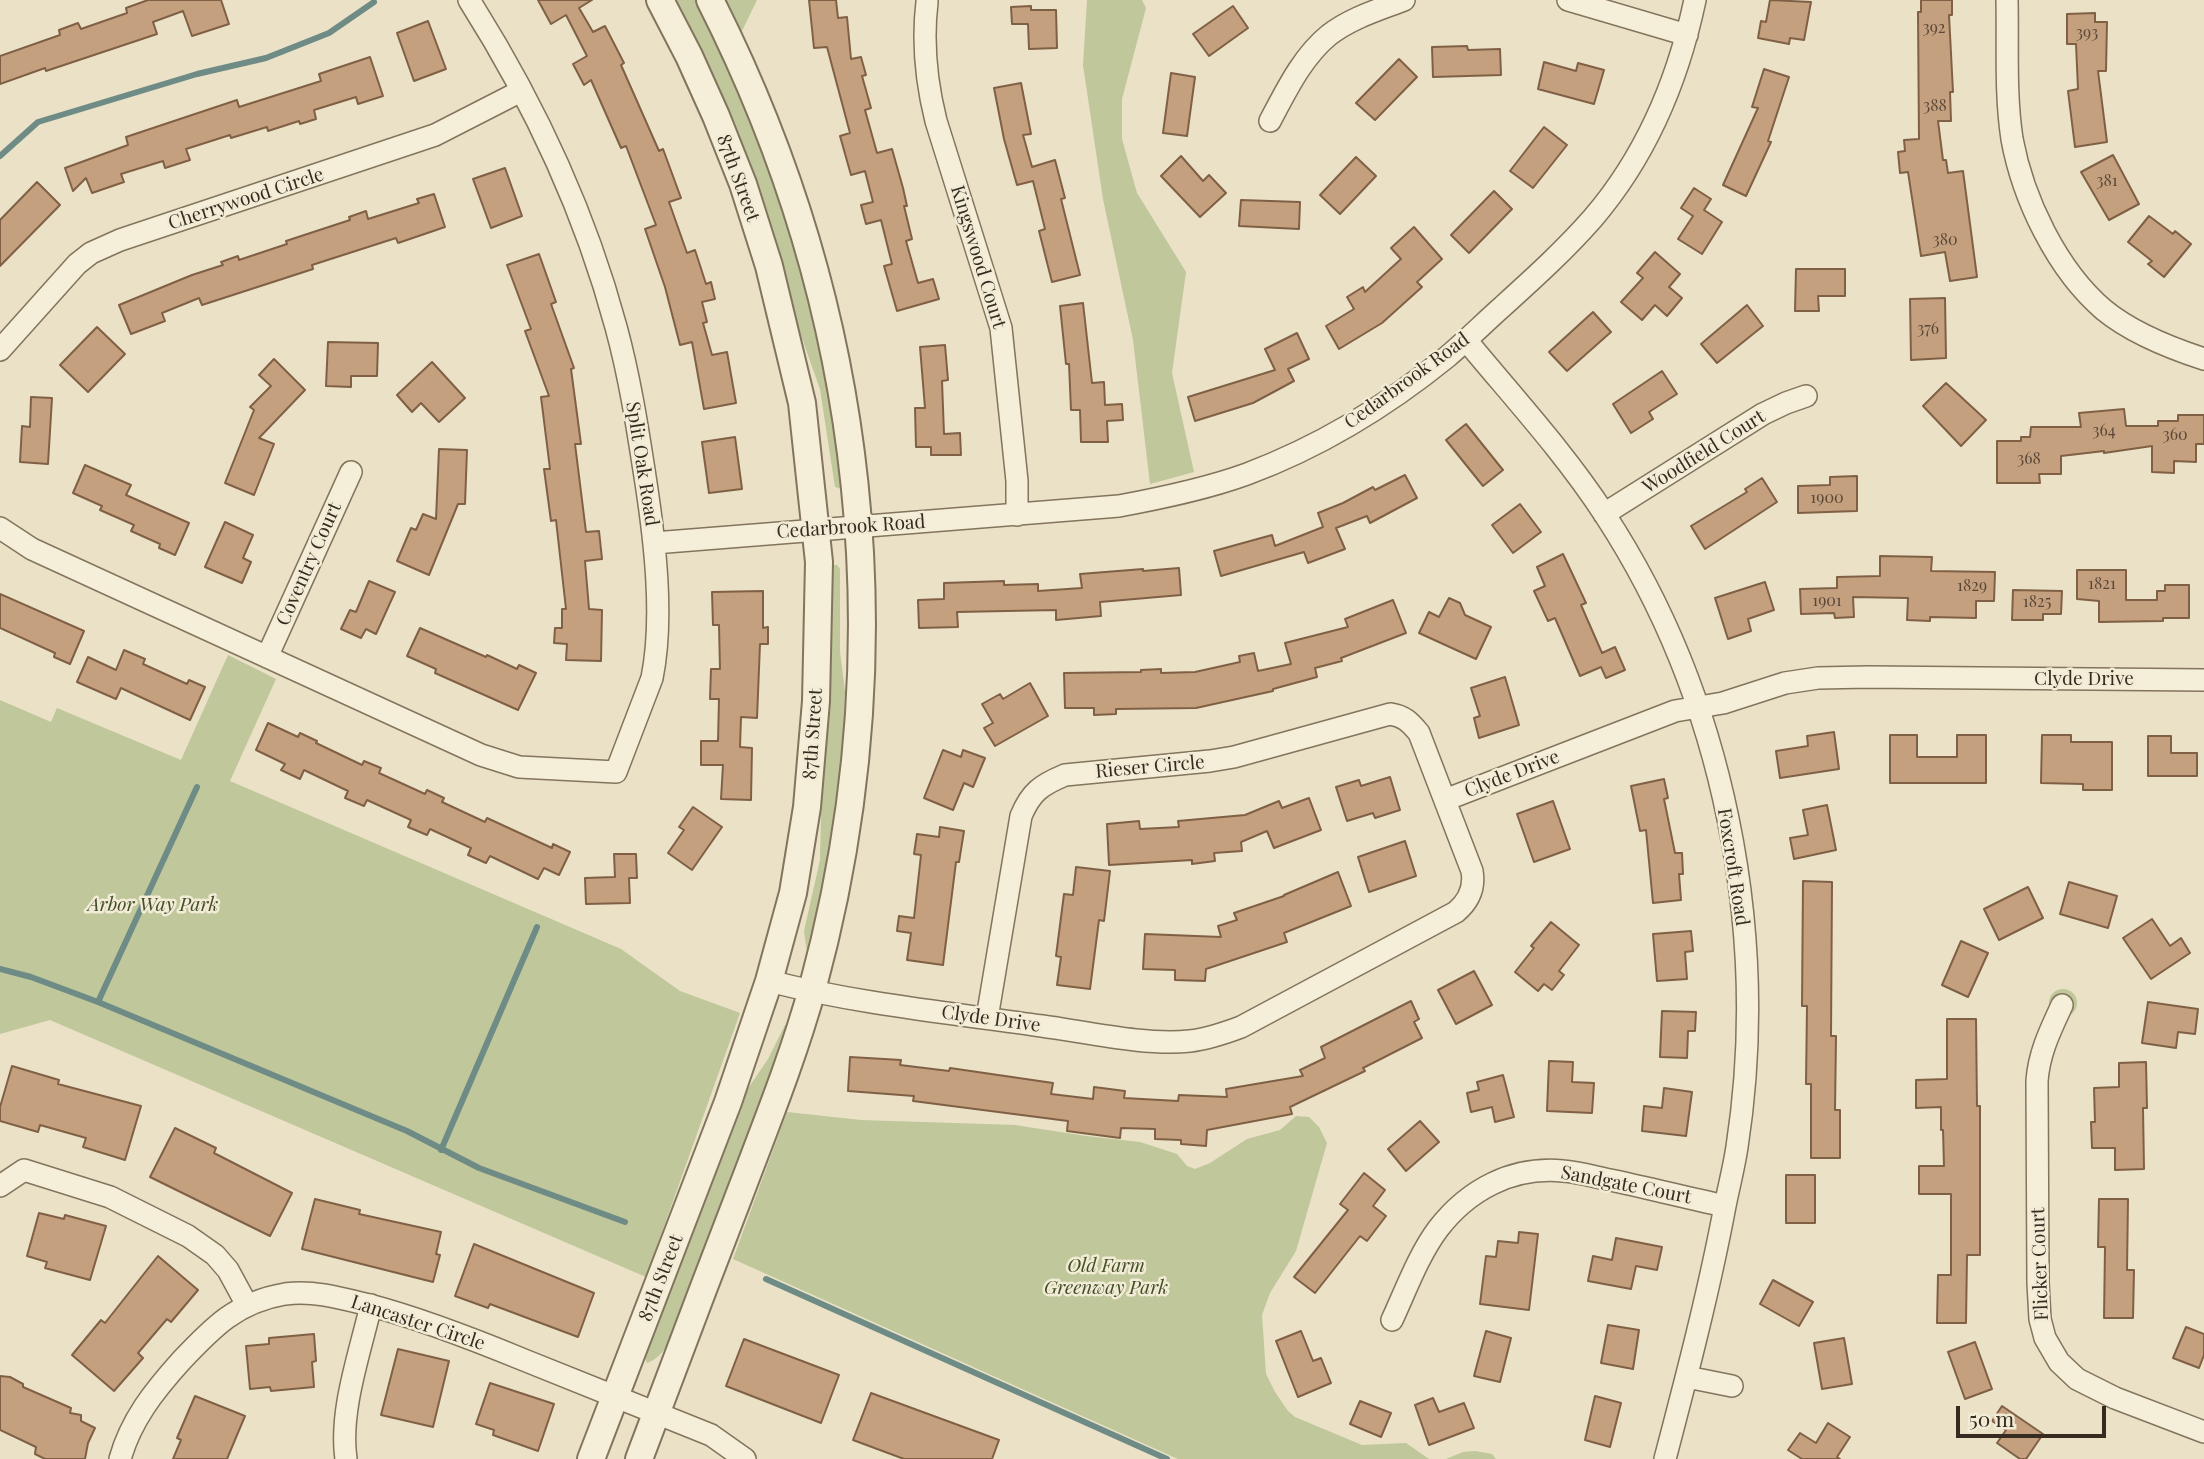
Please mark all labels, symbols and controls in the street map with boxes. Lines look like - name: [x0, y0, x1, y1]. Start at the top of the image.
- house number: 392: [1922, 18, 1946, 38]
- house number: 393: [2076, 23, 2098, 43]
- house number: 388: [1923, 96, 1947, 116]
- street label: 87th Street: [712, 131, 764, 225]
- street label: Cherrywood Circle: [165, 163, 327, 235]
- house number: 381: [2096, 171, 2118, 191]
- street label: Kingswood Court: [945, 183, 1011, 331]
- house number: 380: [1932, 230, 1958, 250]
- house number: 376: [1917, 319, 1939, 339]
- street label: Cedarbrook Road: [1340, 328, 1474, 434]
- street label: Split Oak Road: [621, 400, 663, 528]
- street label: Woodfield Court: [1639, 405, 1769, 499]
- house number: 364: [2092, 421, 2116, 441]
- house number: 360: [2162, 425, 2188, 445]
- house number: 368: [2017, 449, 2041, 469]
- house number: 1900: [1810, 488, 1844, 508]
- street label: Coventry Court: [272, 499, 346, 629]
- street label: Cedarbrook Road: [776, 510, 926, 544]
- house number: 1821: [2088, 574, 2116, 594]
- house number: 1829: [1957, 576, 1987, 596]
- house number: 1901: [1812, 591, 1842, 611]
- house number: 1825: [2023, 592, 2051, 612]
- street label: Clyde Drive: [2034, 668, 2134, 690]
- street label: 87th Street: [798, 688, 828, 780]
- street label: Clyde Drive: [1461, 745, 1563, 803]
- street label: Rieser Circle: [1094, 751, 1206, 783]
- street label: Foxcroft Road: [1712, 807, 1754, 927]
- park label: Arbor Way Park: [88, 894, 218, 916]
- street label: Clyde Drive: [940, 1001, 1042, 1037]
- street label: Sandgate Court: [1559, 1161, 1693, 1209]
- street label: Flicker Court: [2027, 1207, 2053, 1321]
- street label: 87th Street: [634, 1231, 688, 1325]
- park label: Old Farm Greenway Park: [1044, 1255, 1168, 1299]
- street label: Lancaster Circle: [348, 1291, 488, 1355]
- scale bar: [1959, 1392, 2110, 1436]
- text: 50 m: [1969, 1404, 2014, 1432]

